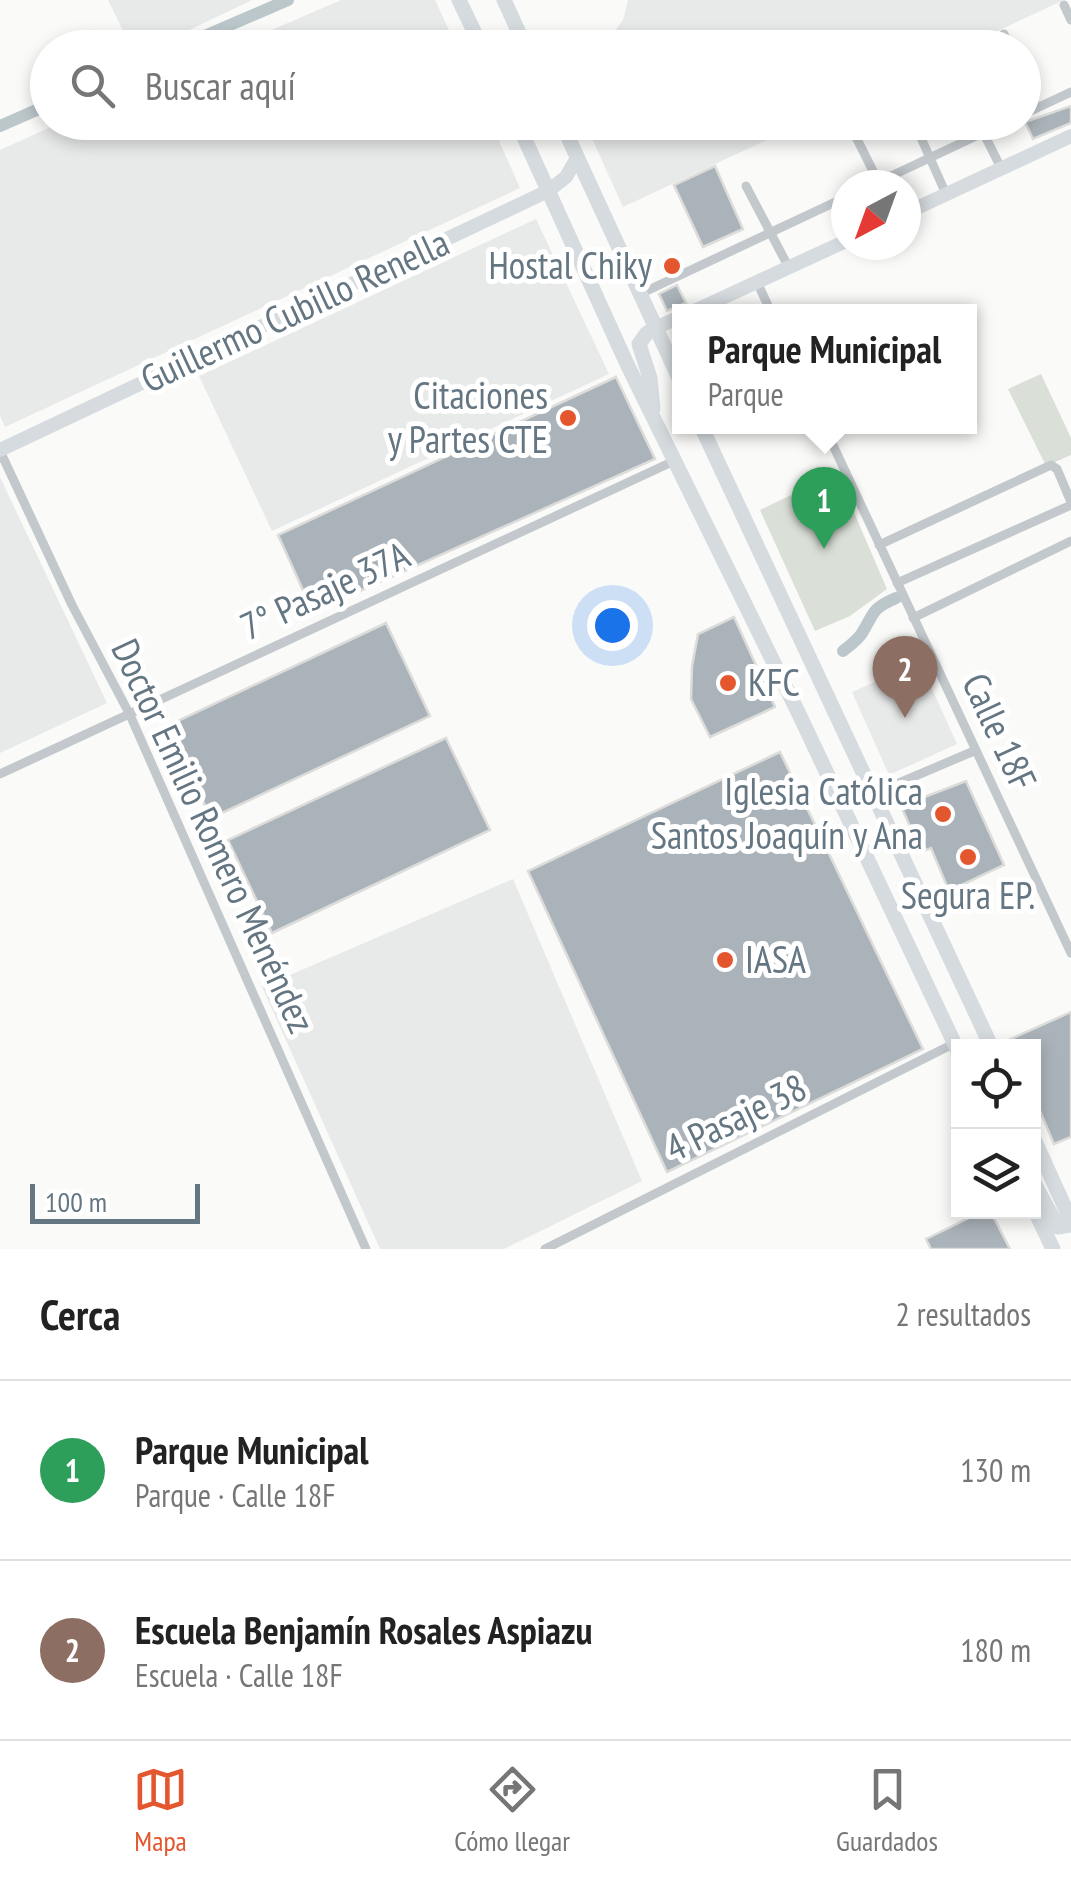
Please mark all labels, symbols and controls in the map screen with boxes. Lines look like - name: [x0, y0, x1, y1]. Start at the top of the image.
- search box: [30, 30, 1041, 140]
- icon: search: [65, 58, 120, 113]
- text: Buscar aquí: [145, 61, 296, 110]
- north arrow: [831, 170, 921, 260]
- street label: Guillermo Cubillo Renella: [132, 217, 456, 403]
- place label: Hostal Chiky: [488, 240, 653, 289]
- marker: Hostal Chiky: [661, 255, 683, 277]
- popup: [672, 304, 977, 434]
- text: Parque Municipal: [708, 324, 941, 373]
- place label: Citaciones y Partes CTE: [388, 370, 548, 463]
- text: Parque: [708, 373, 784, 415]
- marker: Citaciones y Partes CTE: [557, 407, 579, 429]
- pin: 1: [792, 466, 856, 549]
- street label: 7° Pasaje 37A: [232, 529, 417, 650]
- your location: [587, 600, 638, 651]
- street label: Doctor Emilio Romero Menéndez: [102, 631, 327, 1040]
- pin: 2: [872, 636, 938, 718]
- place label: KFC: [748, 657, 800, 706]
- street label: Calle 18F: [952, 665, 1049, 798]
- marker: KFC: [717, 672, 739, 694]
- place label: Iglesia Católica Santos Joaquín y Ana: [651, 766, 923, 859]
- marker: Iglesia Católica Santos Joaquín y Ana: [932, 803, 954, 825]
- marker: Segura EP.: [957, 846, 979, 868]
- place label: Segura EP.: [901, 870, 1035, 919]
- place label: IASA: [745, 934, 806, 983]
- marker: IASA: [714, 949, 736, 971]
- map controls: [951, 1039, 1041, 1219]
- button: locate: [951, 1039, 1041, 1129]
- street label: 4 Pasaje 38: [657, 1062, 814, 1172]
- button: layers: [951, 1129, 1041, 1219]
- scale bar: [30, 1179, 200, 1224]
- text: 100 m: [45, 1183, 107, 1220]
- text: Cerca: [40, 1287, 120, 1342]
- text: 2 resultados: [896, 1293, 1031, 1335]
- text: Parque Municipal: [135, 1425, 368, 1474]
- text: 1: [65, 1449, 80, 1491]
- text: 130 m: [960, 1449, 1031, 1491]
- text: Parque · Calle 18F: [135, 1474, 335, 1516]
- text: Escuela Benjamín Rosales Aspiazu: [135, 1605, 592, 1654]
- text: 2: [65, 1629, 80, 1671]
- text: 180 m: [960, 1629, 1031, 1671]
- text: Escuela · Calle 18F: [135, 1654, 343, 1696]
- tab: Mapa: [133, 1762, 188, 1859]
- tab: Cómo llegar: [454, 1762, 570, 1859]
- tab: Guardados: [836, 1762, 938, 1859]

